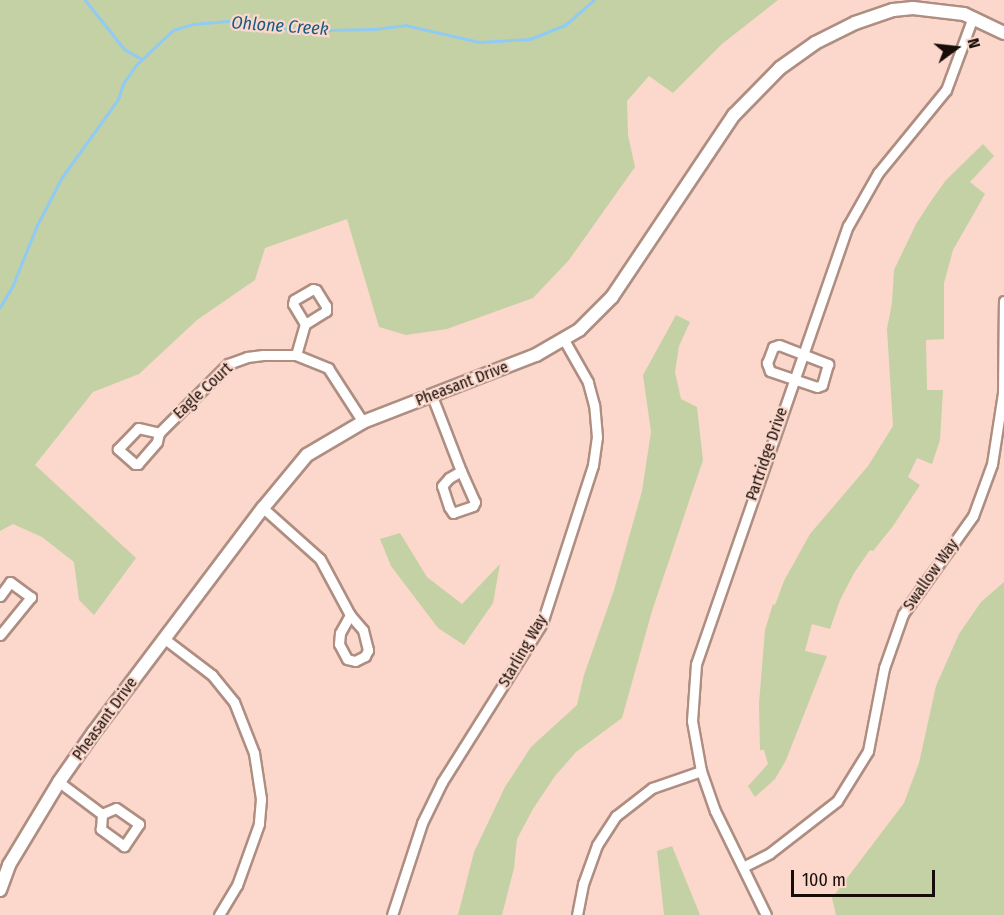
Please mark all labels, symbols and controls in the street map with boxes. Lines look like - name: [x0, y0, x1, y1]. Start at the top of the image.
- water label: Ohlone Creek: [231, 12, 329, 40]
- north arrow: [926, 18, 986, 78]
- text: N: [963, 36, 984, 50]
- street label: Pheasant Drive: [413, 358, 511, 410]
- street label: Eagle Court: [169, 359, 237, 423]
- street label: Partridge Drive: [742, 405, 792, 503]
- street label: Swallow Way: [899, 535, 963, 615]
- street label: Starling Way: [495, 611, 551, 691]
- street label: Pheasant Drive: [68, 674, 142, 764]
- scale bar: [794, 858, 938, 896]
- text: 100 m: [802, 869, 846, 891]

